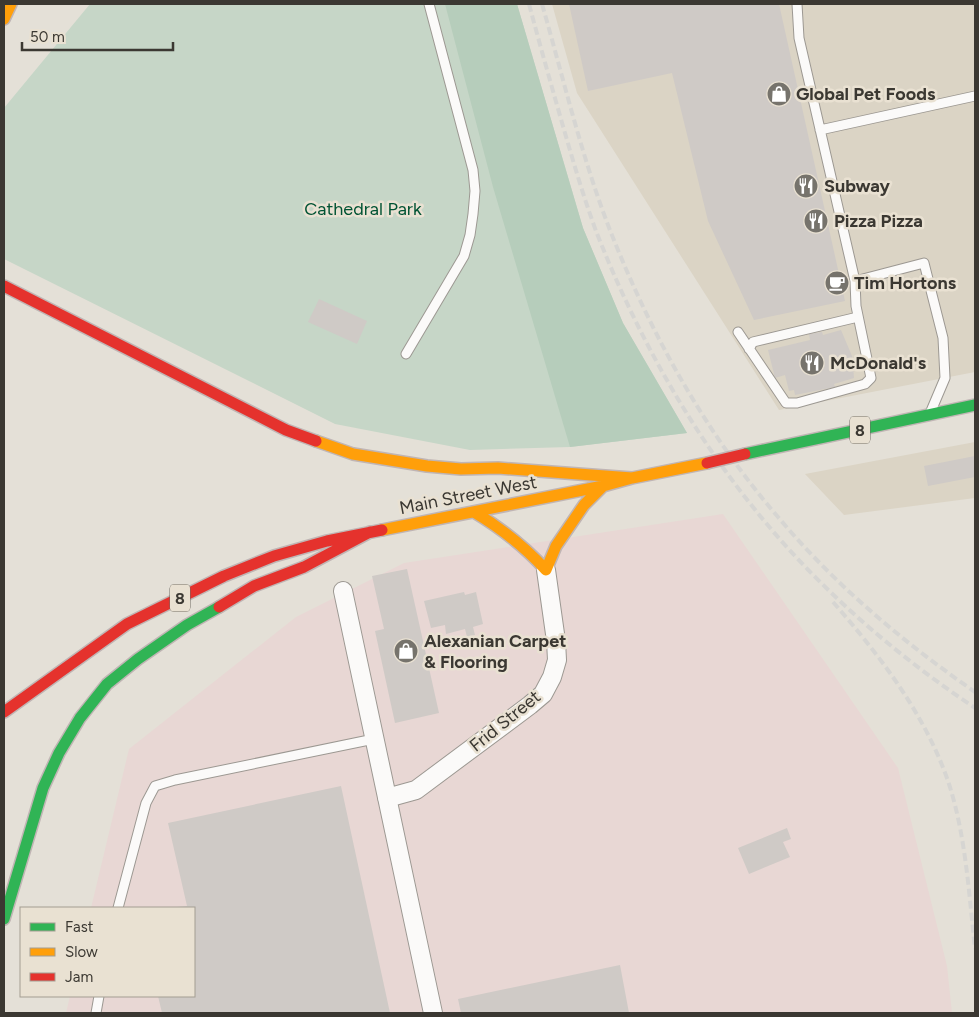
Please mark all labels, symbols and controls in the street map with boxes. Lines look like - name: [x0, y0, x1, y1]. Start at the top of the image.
- scale bar: [22, 20, 174, 52]
- text: 50 m: [30, 28, 65, 46]
- shop icon: Global Pet Foods: [766, 81, 792, 107]
- place label: Global Pet Foods: [796, 83, 936, 105]
- restaurant icon: Subway: [793, 173, 819, 199]
- place label: Subway: [824, 175, 891, 197]
- park label: Cathedral Park: [304, 198, 422, 220]
- restaurant icon: Pizza Pizza: [803, 208, 829, 234]
- place label: Pizza Pizza: [834, 210, 923, 232]
- cafe icon: Tim Hortons: [824, 270, 850, 296]
- place label: Tim Hortons: [854, 272, 957, 294]
- restaurant icon: McDonald's: [799, 350, 825, 376]
- place label: McDonald's: [830, 352, 927, 374]
- road number: 8: [850, 416, 870, 444]
- street label: Main Street West: [397, 471, 539, 519]
- road number: 8: [170, 584, 190, 612]
- place label: Alexanian Carpet & Flooring: [424, 630, 566, 673]
- shop icon: Alexanian Carpet & Flooring: [393, 638, 419, 664]
- street label: Frid Street: [465, 686, 545, 756]
- legend: [20, 907, 195, 997]
- text: Fast: [65, 918, 94, 936]
- text: Slow: [65, 943, 98, 961]
- text: Jam: [65, 968, 93, 986]

